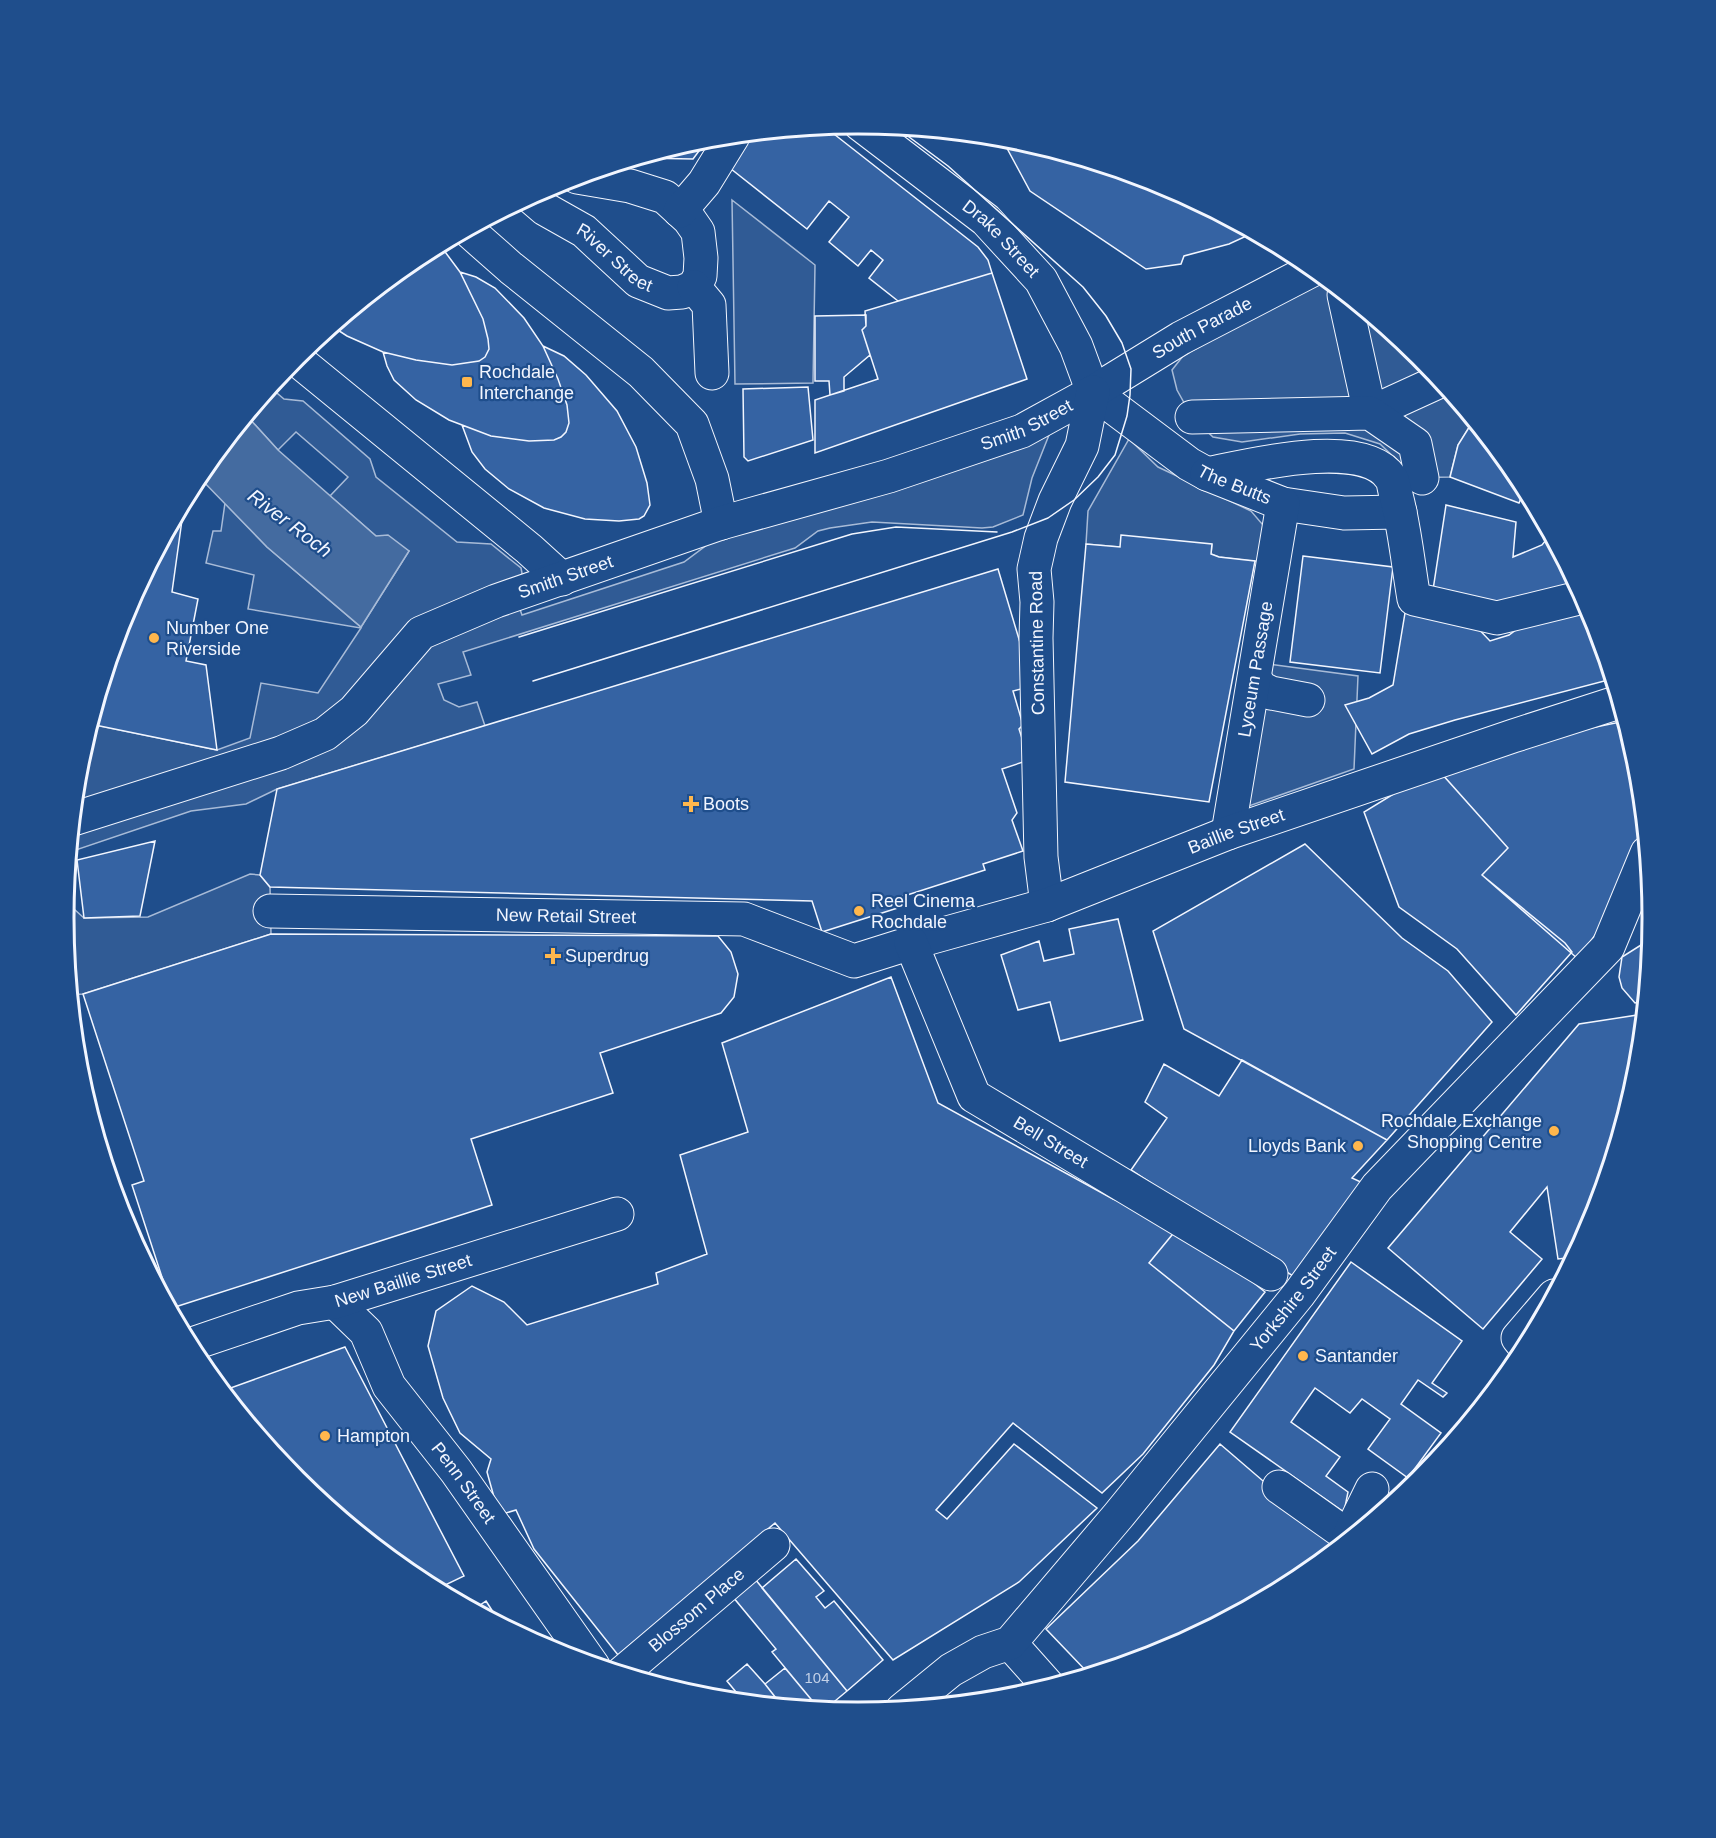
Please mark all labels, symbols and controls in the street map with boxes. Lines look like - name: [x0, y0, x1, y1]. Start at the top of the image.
- street label: Drake Street: [958, 196, 1043, 281]
- street label: River Street: [573, 219, 655, 296]
- street label: South Parade: [1149, 293, 1255, 363]
- place label: Rochdale Interchange: [479, 362, 574, 403]
- marker: Rochdale Interchange: [460, 375, 474, 389]
- street label: Smith Street: [978, 395, 1076, 454]
- street label: The Butts: [1194, 461, 1274, 508]
- water label: River Roch: [244, 484, 336, 562]
- street label: Smith Street: [515, 551, 616, 603]
- street label: Constantine Road: [1026, 571, 1048, 715]
- street label: Lyceum Passage: [1234, 600, 1277, 739]
- place label: Number One Riverside: [166, 618, 269, 659]
- marker: Number One Riverside: [147, 631, 161, 645]
- place label: Boots: [703, 794, 749, 814]
- marker: Boots: [684, 797, 698, 811]
- street label: Baillie Street: [1185, 805, 1287, 858]
- place label: Reel Cinema Rochdale: [871, 891, 976, 932]
- marker: Reel Cinema Rochdale: [852, 904, 866, 918]
- street label: New Retail Street: [496, 905, 636, 927]
- place label: Superdrug: [565, 946, 649, 966]
- marker: Superdrug: [546, 949, 560, 963]
- place label: Rochdale Exchange Shopping Centre: [1381, 1111, 1542, 1152]
- street label: Bell Street: [1010, 1112, 1092, 1172]
- marker: Rochdale Exchange Shopping Centre: [1547, 1124, 1561, 1138]
- place label: Lloyds Bank: [1248, 1136, 1347, 1156]
- marker: Lloyds Bank: [1351, 1139, 1365, 1153]
- street label: Yorkshire Street: [1246, 1243, 1340, 1356]
- street label: New Baillie Street: [332, 1250, 474, 1311]
- place label: Santander: [1315, 1346, 1398, 1366]
- marker: Santander: [1296, 1349, 1310, 1363]
- place label: Hampton: [337, 1426, 410, 1446]
- marker: Hampton: [318, 1429, 332, 1443]
- street label: Penn Street: [427, 1438, 500, 1527]
- street label: Blossom Place: [645, 1564, 748, 1656]
- house number: 104: [804, 1669, 830, 1686]

